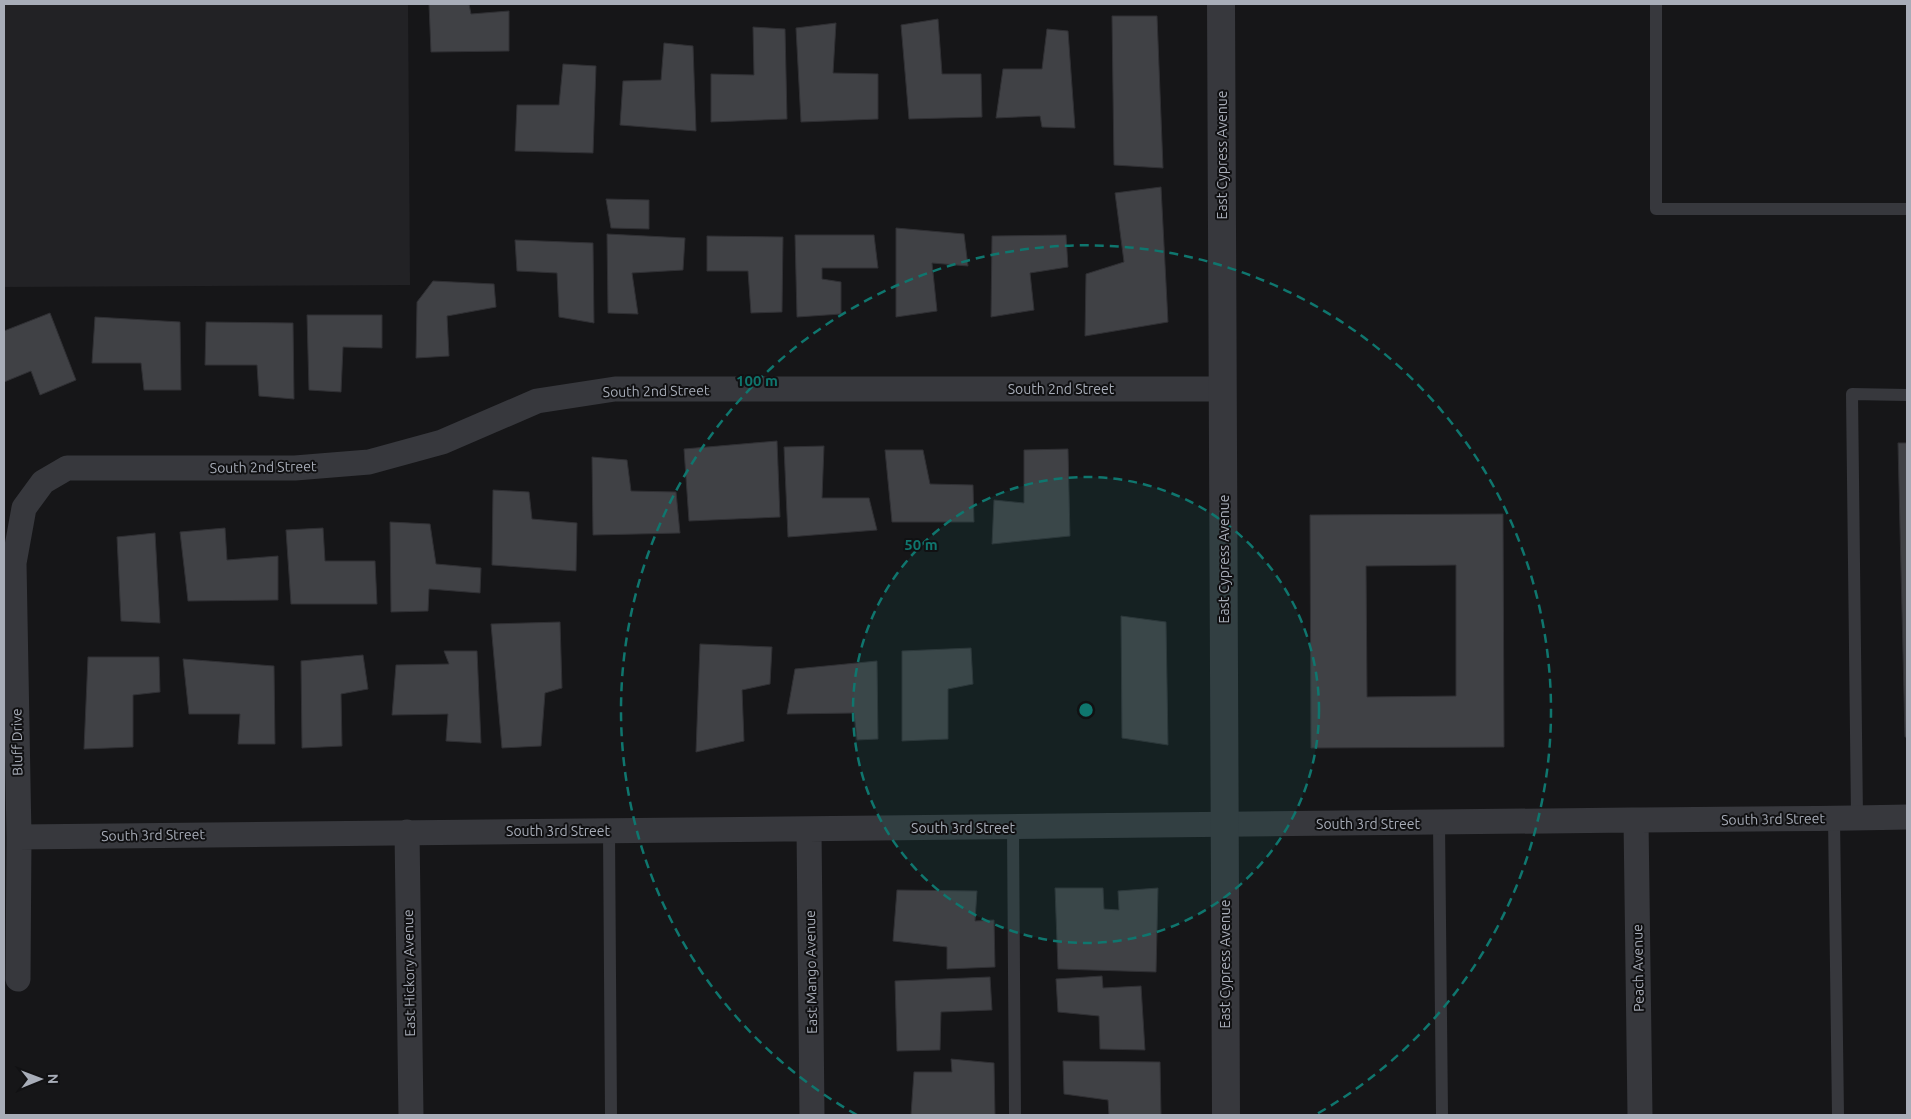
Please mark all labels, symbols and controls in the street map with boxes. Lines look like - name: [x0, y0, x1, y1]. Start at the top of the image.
- street label: East Cypress Avenue: [1214, 91, 1230, 219]
- text: 100 m: [736, 372, 778, 389]
- street label: South 2nd Street: [1008, 381, 1115, 397]
- street label: South 2nd Street: [603, 382, 710, 400]
- street label: South 2nd Street: [210, 458, 317, 476]
- street label: East Cypress Avenue: [1216, 495, 1232, 623]
- text: 50 m: [904, 536, 938, 553]
- centre of rings: [1077, 701, 1095, 719]
- street label: Bluff Drive: [8, 708, 26, 776]
- street label: South 3rd Street: [1721, 810, 1826, 828]
- street label: South 3rd Street: [1316, 816, 1420, 832]
- street label: South 3rd Street: [911, 820, 1015, 836]
- street label: South 3rd Street: [506, 823, 610, 839]
- street label: South 3rd Street: [101, 826, 206, 844]
- street label: East Cypress Avenue: [1217, 900, 1233, 1028]
- street label: East Hickory Avenue: [400, 909, 418, 1037]
- street label: East Mango Avenue: [802, 910, 820, 1034]
- street label: Peach Avenue: [1629, 924, 1647, 1012]
- north arrow: [15, 1054, 65, 1104]
- text: N: [45, 1073, 61, 1084]

